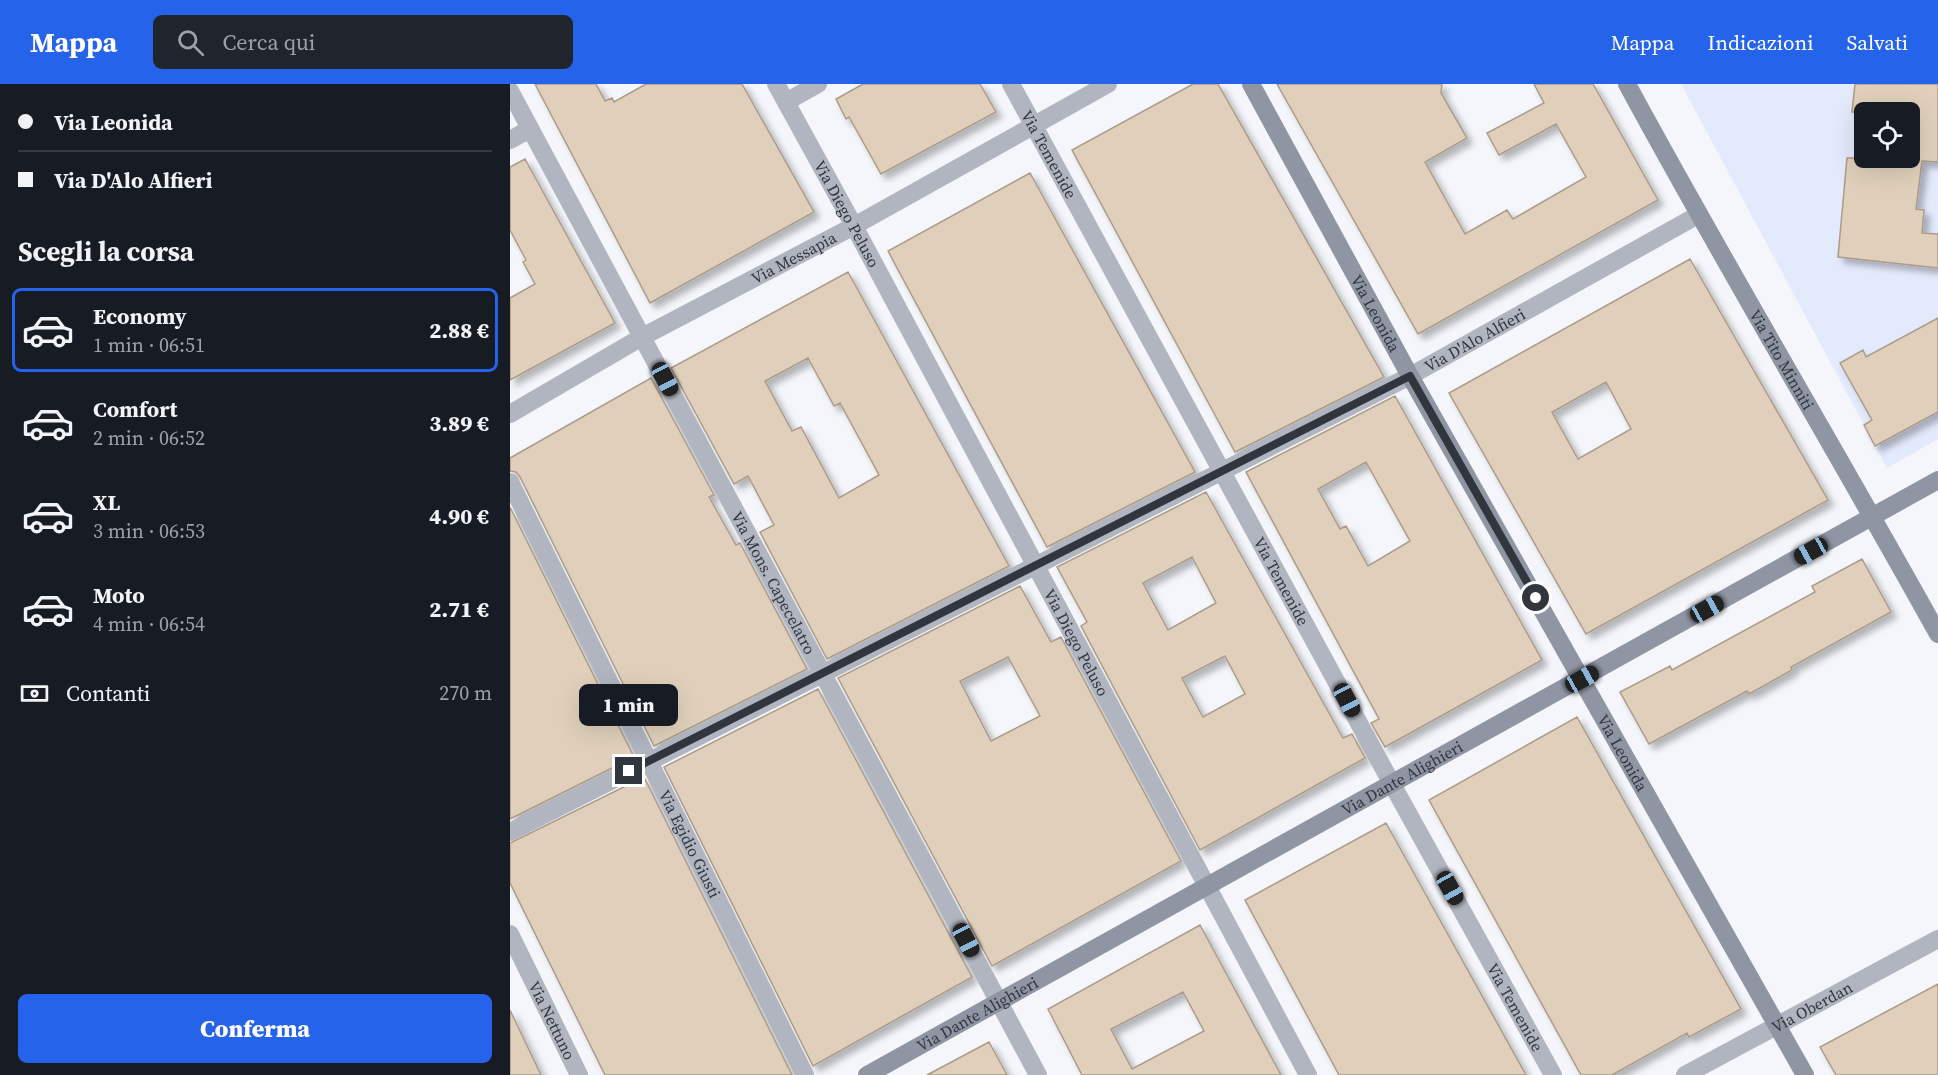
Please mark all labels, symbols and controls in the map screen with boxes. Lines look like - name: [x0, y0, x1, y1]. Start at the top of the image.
- search box: [153, 15, 573, 69]
- text: Mappa: [30, 23, 117, 61]
- icon: search: [174, 26, 207, 59]
- text: Cerca qui: [222, 27, 315, 57]
- text: Mappa: [1611, 28, 1675, 57]
- text: Indicazioni: [1708, 28, 1813, 57]
- text: Salvati: [1846, 28, 1908, 57]
- map controls: [1854, 102, 1920, 168]
- button: locate: [1854, 102, 1920, 168]
- street label: Via Temenide: [1016, 106, 1082, 202]
- text: Via Leonida: [54, 107, 173, 137]
- street label: Via Diego Peluso: [809, 156, 885, 271]
- text: Via D'Alo Alfieri: [54, 165, 213, 195]
- street label: Via Messapia: [747, 226, 841, 289]
- text: Scegli la corsa: [18, 233, 194, 270]
- street label: Via Leonida: [1346, 271, 1406, 357]
- text: Economy: [93, 301, 187, 331]
- icon: car: [21, 303, 75, 357]
- street label: Via D'Alo Alfieri: [1420, 303, 1529, 377]
- street label: Via Tito Minniti: [1744, 305, 1819, 414]
- text: 2.88 €: [429, 315, 489, 345]
- text: 1 min · 06:51: [93, 331, 205, 359]
- car: [649, 359, 681, 399]
- text: Comfort: [93, 394, 177, 424]
- icon: car: [21, 396, 75, 450]
- text: 3.89 €: [429, 408, 489, 438]
- text: 2 min · 06:52: [93, 424, 205, 452]
- text: XL: [93, 487, 120, 517]
- icon: car: [21, 489, 75, 543]
- text: 4.90 €: [429, 501, 489, 531]
- street label: Via Mons. Capecelatro: [726, 507, 821, 658]
- text: 3 min · 06:53: [93, 517, 205, 545]
- street label: Via Temenide: [1249, 533, 1315, 629]
- car: [1791, 534, 1831, 568]
- text: Moto: [93, 580, 145, 610]
- icon: car: [21, 582, 75, 636]
- route start: [1522, 584, 1549, 611]
- street label: Via Diego Peluso: [1039, 585, 1114, 700]
- car: [1687, 592, 1727, 626]
- text: 2.71 €: [429, 594, 489, 624]
- text: 4 min · 06:54: [93, 610, 205, 638]
- car: [1562, 662, 1602, 696]
- icon: cash: [18, 677, 51, 710]
- text: Contanti: [66, 678, 150, 708]
- text: 270 m: [439, 679, 492, 707]
- car: [1331, 680, 1363, 720]
- callout: 1 min: [580, 684, 678, 726]
- text: 1 min: [602, 691, 655, 719]
- street label: Via Leonida: [1592, 710, 1654, 796]
- street label: Via Dante Alighieri: [1337, 735, 1467, 820]
- route end: [615, 757, 642, 784]
- street label: Via Egidio Giusti: [654, 786, 726, 902]
- car: [1433, 868, 1467, 908]
- car: [950, 920, 982, 960]
- street label: Via Temenide: [1482, 959, 1549, 1055]
- street label: Via Dante Alighieri: [913, 971, 1042, 1056]
- street label: Via Oberdan: [1767, 976, 1857, 1038]
- street label: Via Nettuno: [524, 977, 581, 1063]
- button: Conferma: [18, 994, 492, 1063]

